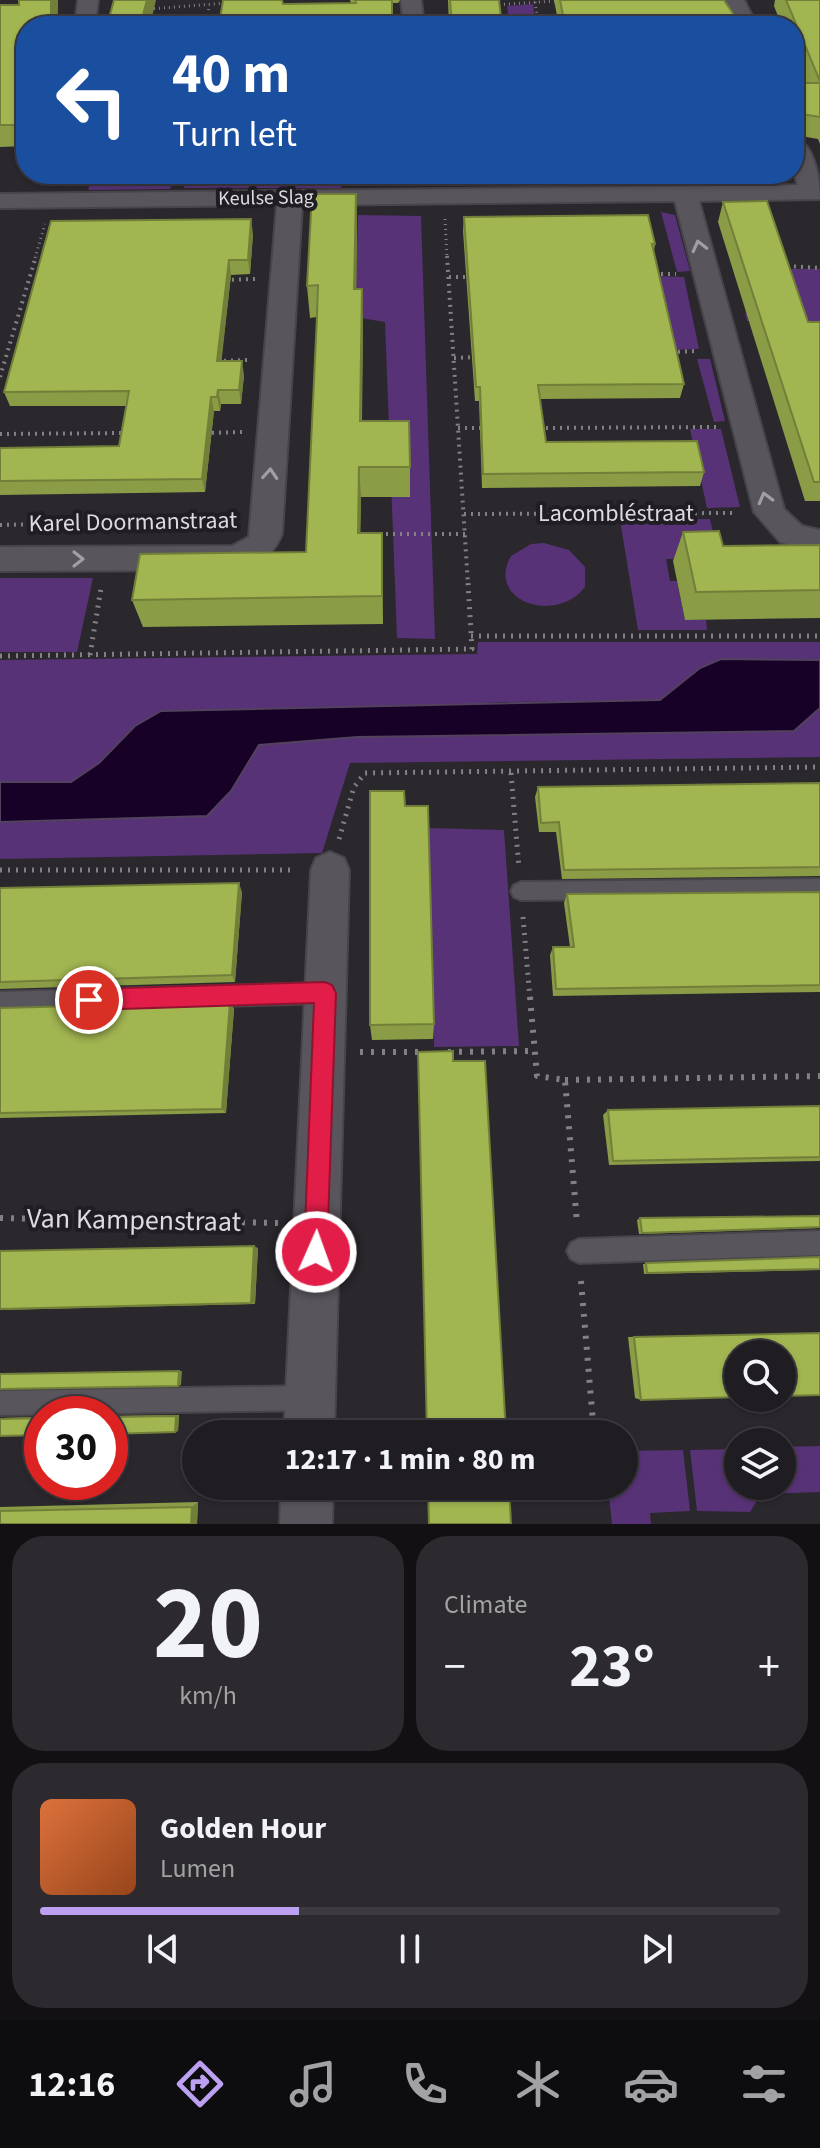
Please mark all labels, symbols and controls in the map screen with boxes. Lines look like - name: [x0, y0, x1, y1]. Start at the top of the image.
- text: 40 m: [172, 35, 290, 114]
- icon: left: [40, 48, 144, 152]
- text: Turn left: [172, 109, 297, 160]
- street label: Keulse Slag: [218, 183, 314, 213]
- one-way arrow: [691, 240, 708, 254]
- one-way arrow: [261, 467, 278, 480]
- one-way arrow: [758, 491, 774, 505]
- street label: Lacombléstraat: [538, 496, 694, 531]
- street label: Karel Doormanstraat: [28, 503, 238, 541]
- one-way arrow: [72, 550, 85, 568]
- pin: [55, 966, 123, 1034]
- icon: arrive: [67, 978, 111, 1022]
- street label: Van Kampenstraat: [27, 1198, 242, 1242]
- position arrow: [274, 1210, 358, 1294]
- map controls: [724, 1340, 796, 1500]
- button: search: [724, 1340, 796, 1412]
- speed limit sign: 30: [24, 1396, 128, 1500]
- button: layers: [724, 1428, 796, 1500]
- text: 12:17 · 1 min · 80 m: [285, 1438, 535, 1481]
- text: 20: [153, 1551, 263, 1699]
- text: Climate: [444, 1586, 528, 1623]
- text: 23°: [569, 1625, 655, 1710]
- text: −: [444, 1636, 466, 1699]
- text: +: [758, 1636, 780, 1699]
- text: km/h: [179, 1677, 237, 1714]
- text: Golden Hour: [160, 1807, 326, 1850]
- text: Lumen: [160, 1850, 235, 1887]
- icon: previous: [141, 1927, 185, 1971]
- icon: pause: [388, 1927, 432, 1971]
- icon: next: [635, 1927, 679, 1971]
- icon: directions: [172, 2056, 228, 2112]
- icon: music: [285, 2056, 341, 2112]
- icon: phone: [397, 2056, 453, 2112]
- icon: climate: [510, 2056, 566, 2112]
- icon: car: [623, 2056, 679, 2112]
- icon: filters: [736, 2056, 792, 2112]
- text: 12:16: [28, 2059, 115, 2110]

